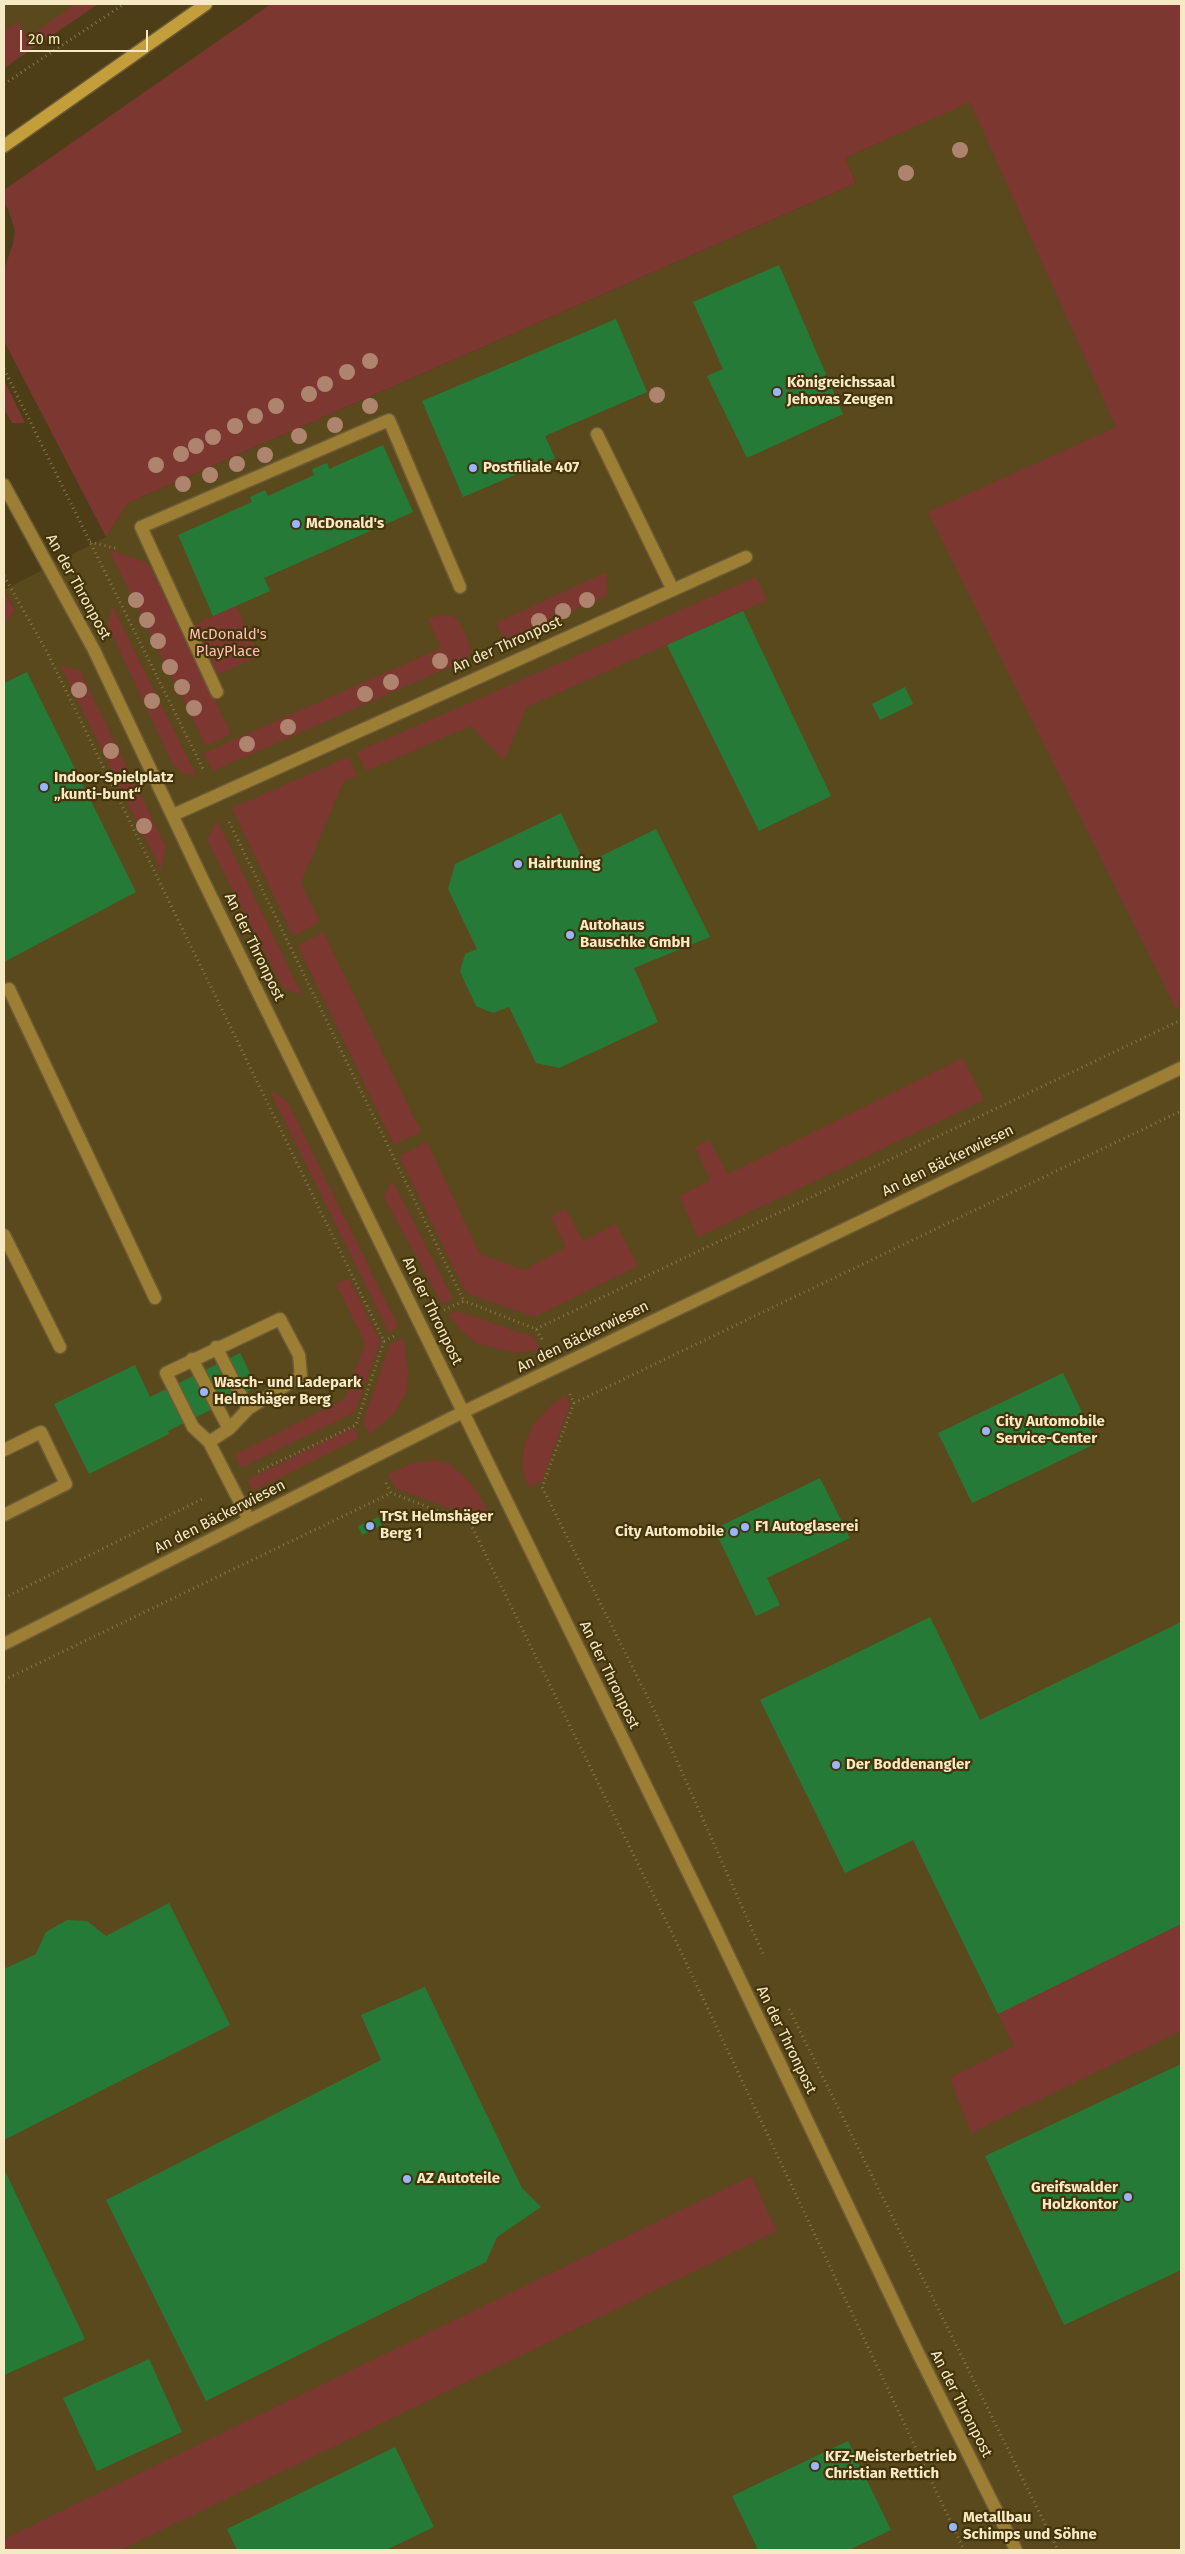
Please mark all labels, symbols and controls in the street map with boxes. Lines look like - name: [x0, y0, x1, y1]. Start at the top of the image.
- scale bar: [22, 20, 150, 52]
- text: 20 m: [28, 30, 61, 48]
- place label: Königreichssaal Jehovas Zeugen: [787, 374, 895, 409]
- marker: Königreichssaal Jehovas Zeugen: [771, 386, 783, 398]
- place label: Postfiliale 407: [483, 459, 579, 477]
- marker: Postfiliale 407: [467, 462, 479, 474]
- place label: McDonald's: [306, 515, 384, 533]
- marker: McDonald's: [290, 518, 302, 530]
- street label: An der Thronpost: [42, 531, 114, 643]
- street label: An der Thronpost: [450, 613, 564, 677]
- park label: McDonald's PlayPlace: [189, 626, 267, 661]
- place label: Indoor-Spielplatz „kunti-bunt“: [54, 769, 173, 804]
- marker: Indoor-Spielplatz „kunti-bunt“: [38, 781, 50, 793]
- place label: Hairtuning: [528, 855, 601, 873]
- marker: Hairtuning: [512, 858, 524, 870]
- street label: An der Thronpost: [220, 890, 288, 1004]
- place label: Autohaus Bauschke GmbH: [580, 917, 690, 952]
- marker: Autohaus Bauschke GmbH: [564, 929, 576, 941]
- street label: An den Bäckerwiesen: [879, 1121, 1017, 1201]
- street label: An der Thronpost: [398, 1254, 466, 1368]
- street label: An den Bäckerwiesen: [514, 1297, 652, 1377]
- place label: Wasch- und Ladepark Helmshäger Berg: [214, 1374, 361, 1409]
- marker: Wasch- und Ladepark Helmshäger Berg: [198, 1386, 210, 1398]
- place label: City Automobile Service-Center: [996, 1413, 1105, 1448]
- marker: City Automobile Service-Center: [980, 1425, 992, 1437]
- street label: An den Bäckerwiesen: [152, 1476, 288, 1558]
- place label: TrSt Helmshäger Berg 1: [380, 1508, 493, 1543]
- place label: F1 Autoglaserei: [755, 1518, 858, 1536]
- marker: TrSt Helmshäger Berg 1: [364, 1520, 376, 1532]
- marker: F1 Autoglaserei: [739, 1521, 751, 1533]
- place label: City Automobile: [615, 1523, 724, 1541]
- marker: City Automobile: [728, 1526, 740, 1538]
- street label: An der Thronpost: [575, 1618, 643, 1732]
- place label: Der Boddenangler: [846, 1756, 970, 1774]
- marker: Der Boddenangler: [830, 1759, 842, 1771]
- street label: An der Thronpost: [752, 1983, 820, 2097]
- place label: AZ Autoteile: [417, 2170, 500, 2188]
- marker: AZ Autoteile: [401, 2173, 413, 2185]
- place label: Greifswalder Holzkontor: [1031, 2179, 1118, 2214]
- marker: Greifswalder Holzkontor: [1122, 2191, 1134, 2203]
- street label: An der Thronpost: [926, 2347, 996, 2461]
- place label: KFZ-Meisterbetrieb Christian Rettich: [825, 2448, 957, 2483]
- marker: KFZ-Meisterbetrieb Christian Rettich: [809, 2460, 821, 2472]
- place label: Metallbau Schimps und Söhne: [963, 2509, 1097, 2544]
- marker: Metallbau Schimps und Söhne: [947, 2521, 959, 2533]

